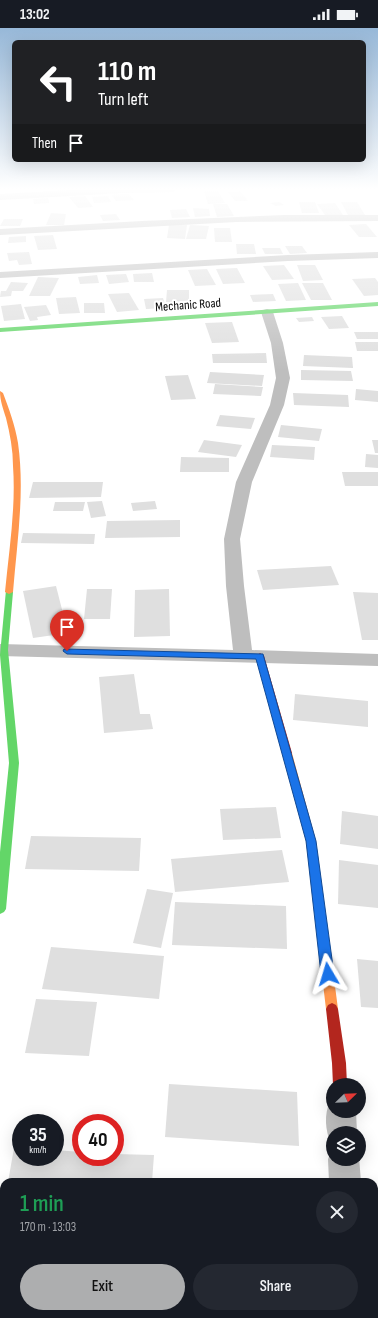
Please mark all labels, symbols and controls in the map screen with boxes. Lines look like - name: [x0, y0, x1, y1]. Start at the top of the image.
- text: 13:02: [20, 5, 50, 24]
- text: 110 m: [98, 55, 156, 88]
- icon: left: [32, 56, 84, 108]
- text: Turn left: [98, 89, 149, 110]
- icon: arrive: [65, 132, 87, 154]
- text: Then: [32, 134, 57, 153]
- street label: Mechanic Road: [155, 295, 221, 315]
- pin: [50, 610, 84, 651]
- icon: arrive: [56, 616, 78, 638]
- position arrow: [307, 953, 349, 995]
- north arrow: [326, 1078, 366, 1118]
- map controls: [326, 1078, 366, 1166]
- speed limit sign: 40: [72, 1114, 124, 1166]
- text: 35: [29, 1123, 47, 1147]
- button: layers: [326, 1126, 366, 1166]
- text: km/h: [29, 1144, 47, 1156]
- text: 1 min: [20, 1189, 64, 1218]
- button: close: [316, 1191, 358, 1233]
- text: 170 m · 13:03: [20, 1219, 76, 1235]
- button: Exit: [20, 1264, 185, 1310]
- button: Share: [193, 1264, 358, 1310]

